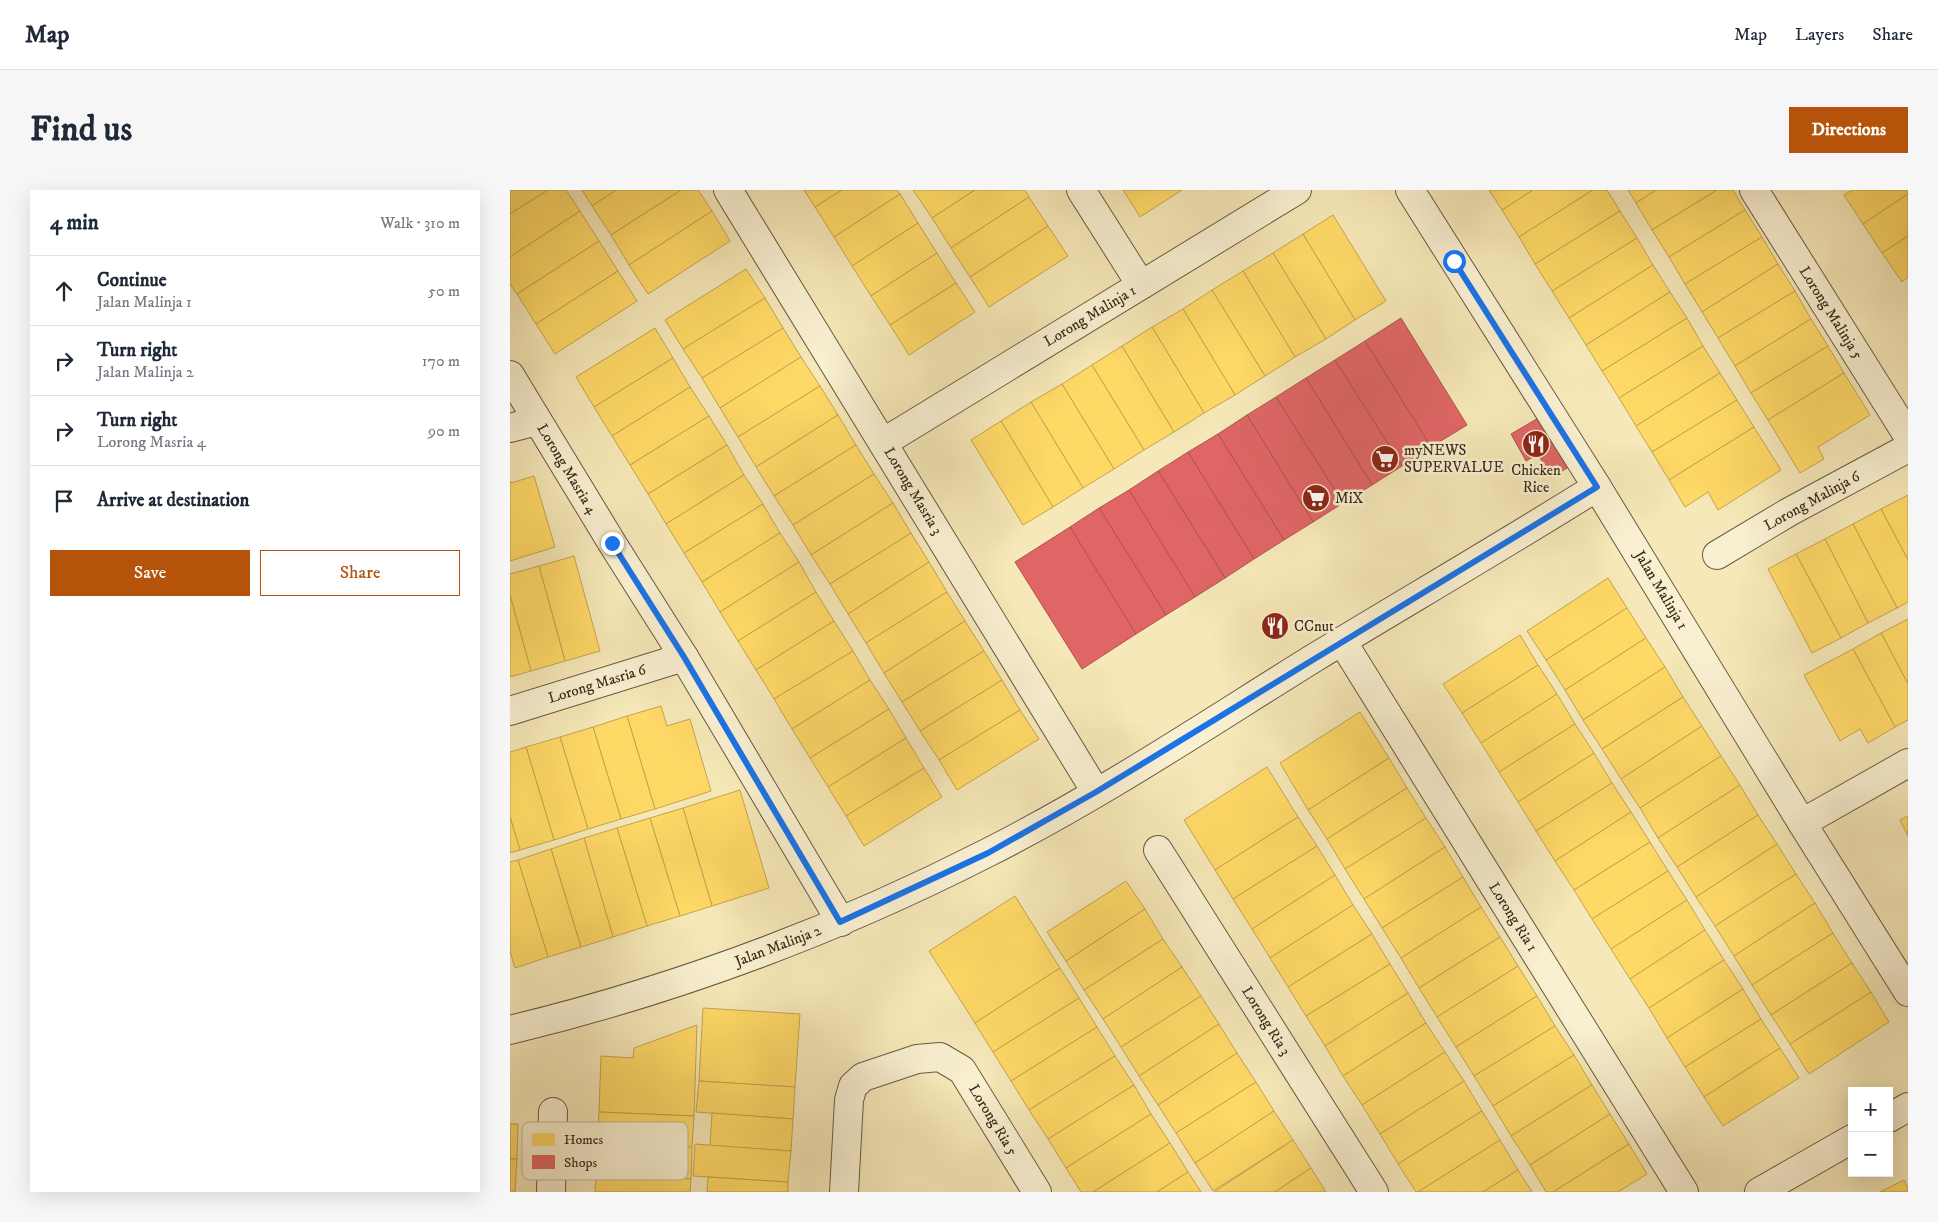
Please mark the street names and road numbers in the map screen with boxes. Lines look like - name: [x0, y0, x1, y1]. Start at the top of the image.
- street label: Lorong Malinja 5: [1795, 263, 1867, 364]
- street label: Lorong Malinja 1: [1040, 281, 1140, 351]
- street label: Lorong Masria 4: [533, 420, 602, 518]
- street label: Lorong Masria 3: [879, 444, 947, 538]
- street label: Lorong Malinja 6: [1761, 466, 1864, 535]
- street label: Jalan Malinja 1: [1629, 545, 1692, 633]
- street label: Lorong Masria 6: [546, 660, 649, 708]
- street label: Lorong Ria 1: [1484, 879, 1542, 955]
- street label: Jalan Malinja 2: [730, 921, 824, 972]
- street label: Lorong Ria 3: [1237, 983, 1295, 1059]
- street label: Lorong Ria 5: [964, 1081, 1022, 1160]

